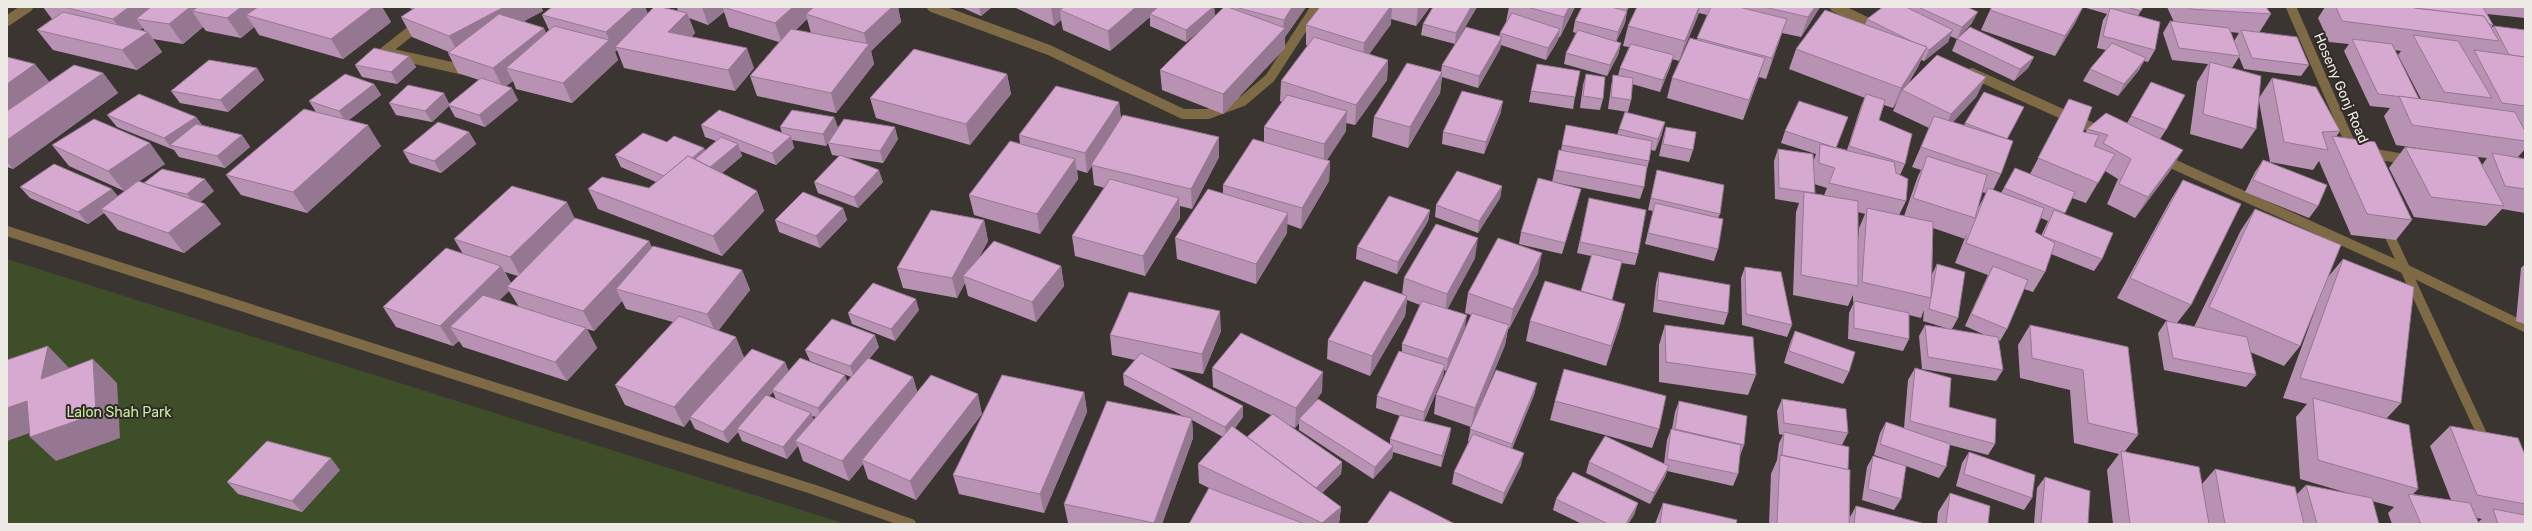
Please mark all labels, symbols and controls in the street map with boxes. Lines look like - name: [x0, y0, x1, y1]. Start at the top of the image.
- street label: Hoseny Gonj Road: [2310, 30, 2372, 146]
- park label: Lalon Shah Park: [66, 404, 172, 421]

